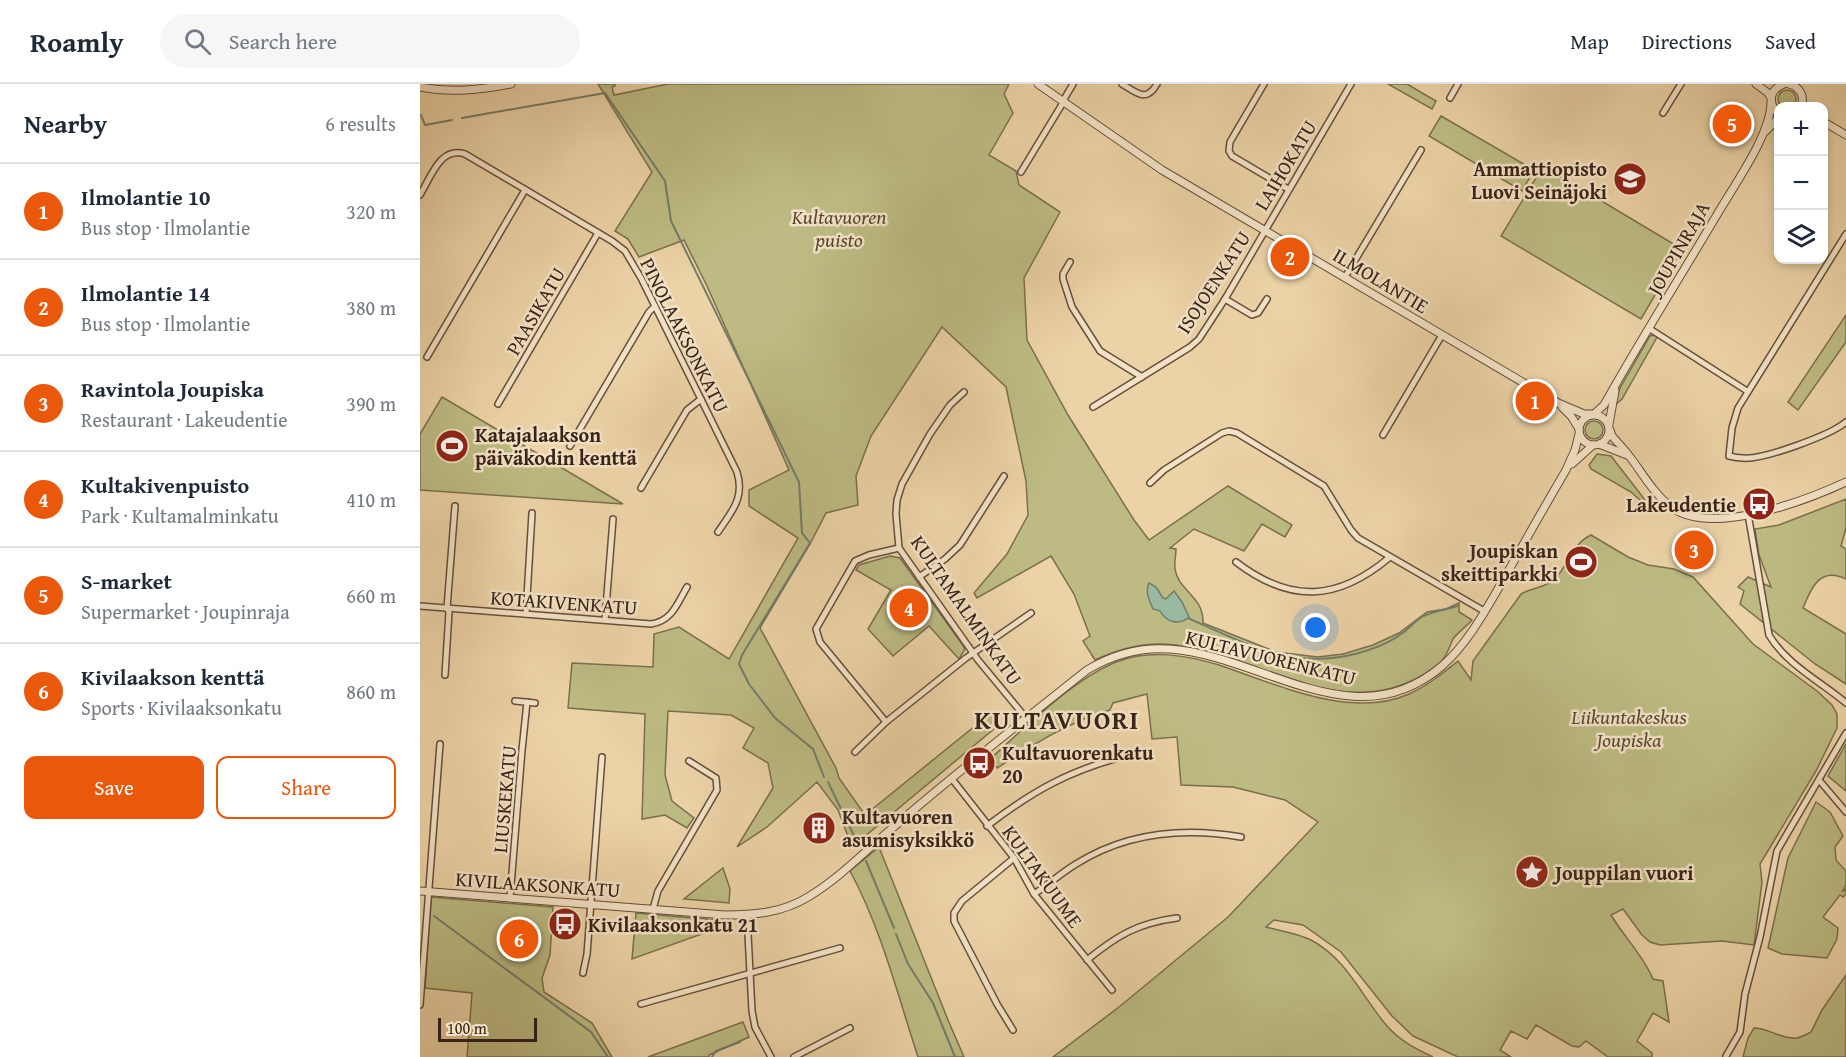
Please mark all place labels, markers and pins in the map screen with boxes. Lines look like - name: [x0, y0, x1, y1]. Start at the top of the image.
- pin: 5: [1712, 102, 1752, 147]
- place label: Ammattiopisto Luovi Seinäjoki: [1471, 154, 1607, 206]
- school or university icon: Ammattiopisto Luovi Seinäjoki: [1612, 161, 1648, 197]
- pin: 2: [1270, 234, 1310, 279]
- pin: 1: [1516, 378, 1554, 424]
- place label: Katajalaakson päiväkodin kenttä: [475, 420, 638, 472]
- sports icon: Katajalaakson päiväkodin kenttä: [434, 428, 470, 464]
- bus stop icon: Lakeudentie: [1741, 486, 1777, 522]
- place label: Lakeudentie: [1626, 490, 1736, 519]
- pin: 3: [1674, 528, 1714, 572]
- place label: Joupiskan skeittiparkki: [1441, 536, 1558, 588]
- sports icon: Joupiskan skeittiparkki: [1563, 544, 1599, 580]
- pin: 4: [890, 586, 928, 630]
- place label: Kultavuorenkatu 20: [1002, 738, 1154, 790]
- bus stop icon: Kultavuorenkatu 20: [961, 745, 997, 781]
- place label: Kultavuoren asumisyksikkö: [842, 802, 974, 854]
- building icon: Kultavuoren asumisyksikkö: [801, 810, 837, 846]
- place icon: Jouppilan vuori: [1514, 854, 1550, 890]
- place label: Jouppilan vuori: [1552, 858, 1693, 887]
- bus stop icon: Kivilaaksonkatu 21: [547, 906, 583, 942]
- place label: Kivilaaksonkatu 21: [588, 910, 758, 939]
- pin: 6: [500, 916, 538, 962]

